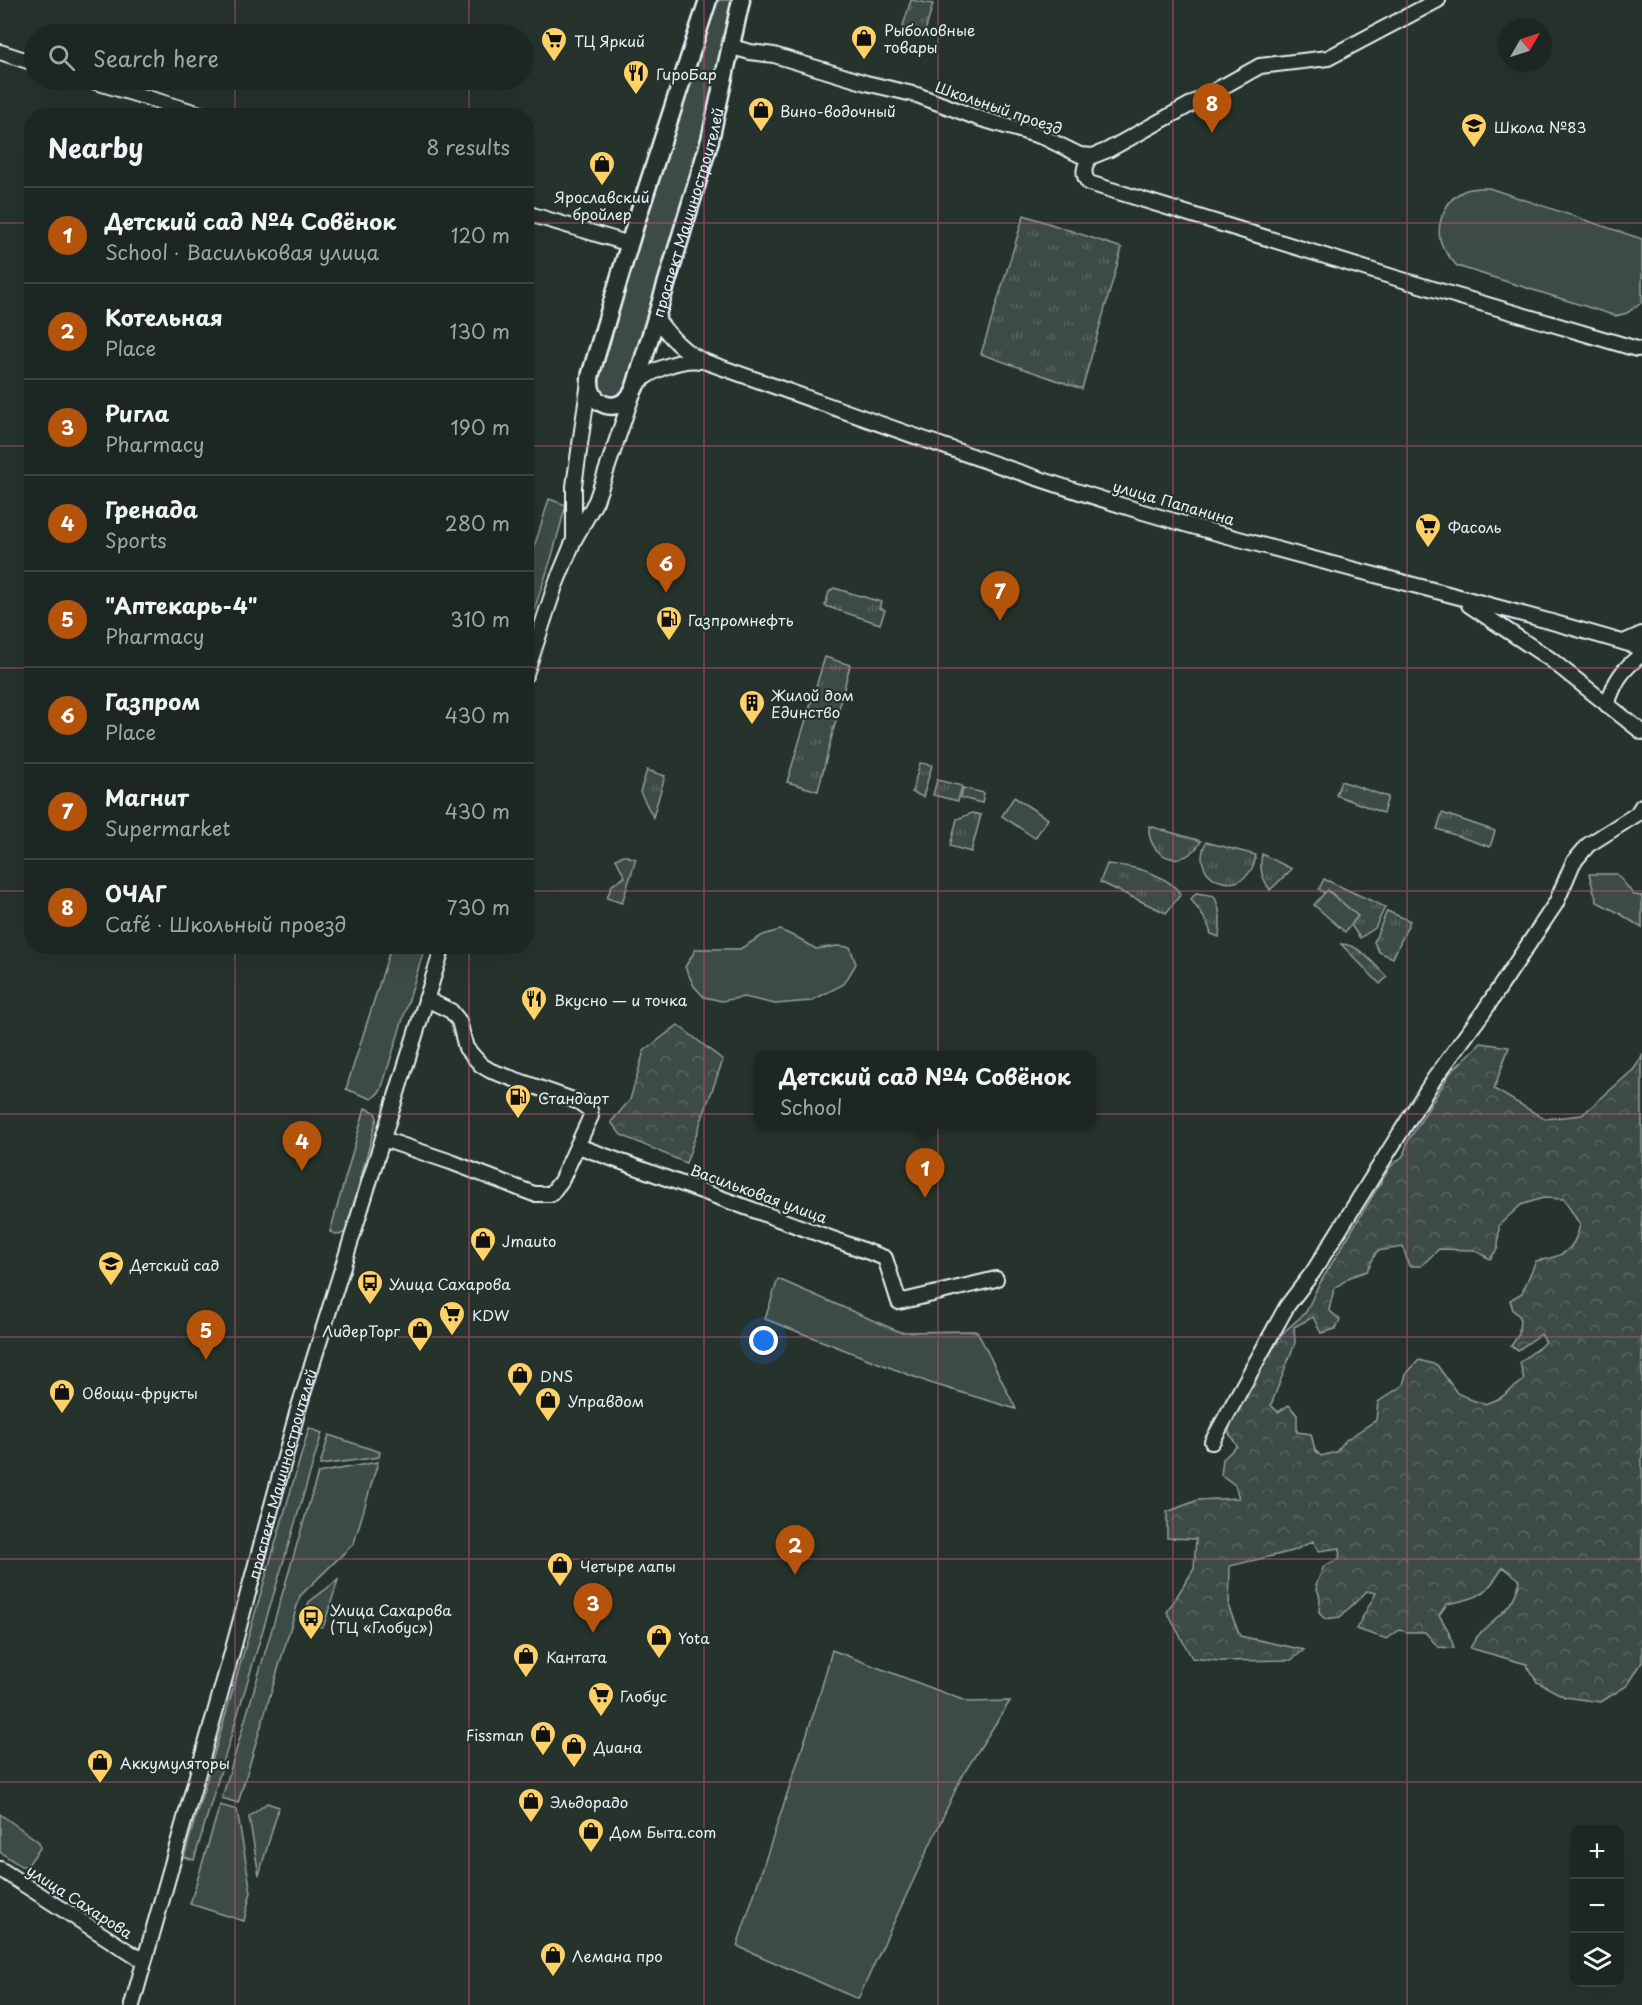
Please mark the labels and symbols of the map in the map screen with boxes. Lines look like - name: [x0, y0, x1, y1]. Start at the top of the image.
- place label: Рыболовные товары: [884, 18, 975, 58]
- north arrow: [1498, 18, 1552, 72]
- shop icon: Рыболовные товары: [849, 23, 879, 61]
- supermarket icon: ТЦ Яркий: [539, 25, 569, 63]
- place label: ТЦ Яркий: [574, 29, 645, 52]
- restaurant icon: ГироБар: [621, 58, 651, 96]
- place label: ГироБар: [656, 62, 717, 85]
- street label: Школьный проезд: [932, 75, 1066, 139]
- pin: 8: [1192, 84, 1232, 133]
- shop icon: Вино-водочный: [746, 95, 776, 133]
- place label: Вино-водочный: [780, 99, 896, 122]
- street label: проспект Машиностроителей: [645, 105, 728, 320]
- school or university icon: Школа №83: [1459, 111, 1489, 149]
- place label: Школа №83: [1494, 115, 1586, 138]
- shop icon: Ярославский бройлер: [587, 149, 617, 187]
- place label: Ярославский бройлер: [553, 185, 650, 225]
- street label: улица Папанина: [1110, 474, 1238, 531]
- supermarket icon: Фасоль: [1413, 511, 1443, 549]
- place label: Фасоль: [1448, 515, 1502, 538]
- pin: 6: [646, 544, 686, 593]
- pin: 7: [980, 572, 1020, 621]
- fuel station icon: Газпромнефть: [654, 604, 684, 642]
- place label: Газпромнефть: [688, 608, 793, 631]
- place label: Жилой дом Единство: [771, 683, 854, 723]
- building icon: Жилой дом Единство: [737, 688, 767, 726]
- restaurant icon: Вкусно — и точка: [519, 984, 549, 1022]
- place label: Вкусно — и точка: [554, 988, 688, 1011]
- fuel station icon: Стандарт: [503, 1082, 533, 1120]
- place label: Стандарт: [538, 1086, 610, 1109]
- pin: 4: [282, 1122, 322, 1171]
- pin: 1: [906, 1148, 944, 1198]
- street label: Васильковая улица: [687, 1157, 831, 1229]
- shop icon: Jmauto: [468, 1225, 498, 1263]
- place label: Jmauto: [502, 1229, 556, 1252]
- school or university icon: Детский сад: [96, 1249, 126, 1287]
- place label: Детский сад: [129, 1253, 219, 1276]
- bus stop icon: Улица Сахарова: [355, 1268, 385, 1306]
- place label: Улица Сахарова: [389, 1272, 511, 1295]
- supermarket icon: KDW: [437, 1299, 467, 1337]
- place label: KDW: [472, 1303, 510, 1326]
- pin: 5: [186, 1310, 226, 1360]
- shop icon: ЛидерТорг: [405, 1315, 435, 1353]
- place label: ЛидерТорг: [322, 1319, 400, 1342]
- your location: [749, 1326, 778, 1355]
- shop icon: DNS: [505, 1360, 535, 1398]
- place label: DNS: [540, 1364, 573, 1387]
- street label: проспект Машиностроителей: [241, 1365, 322, 1581]
- shop icon: Овощи-фрукты: [47, 1377, 77, 1415]
- place label: Овощи-фрукты: [82, 1381, 198, 1404]
- shop icon: Управдом: [533, 1385, 563, 1423]
- place label: Управдом: [568, 1389, 644, 1412]
- pin: 2: [776, 1526, 814, 1575]
- shop icon: Четыре лапы: [545, 1550, 575, 1588]
- place label: Четыре лапы: [580, 1554, 676, 1577]
- pin: 3: [574, 1584, 612, 1633]
- place label: Улица Сахарова (ТЦ «Глобус»): [330, 1598, 452, 1638]
- bus stop icon: Улица Сахарова (ТЦ «Глобус»): [296, 1603, 326, 1641]
- shop icon: Yota: [644, 1622, 674, 1660]
- place label: Yota: [678, 1626, 710, 1649]
- shop icon: Кантата: [511, 1641, 541, 1679]
- place label: Кантата: [546, 1645, 607, 1668]
- supermarket icon: Глобус: [586, 1680, 616, 1718]
- place label: Глобус: [620, 1684, 667, 1707]
- shop icon: Fissman: [528, 1719, 558, 1757]
- place label: Fissman: [466, 1723, 524, 1746]
- shop icon: Диана: [559, 1731, 589, 1769]
- place label: Диана: [593, 1735, 643, 1758]
- shop icon: Аккумуляторы: [85, 1747, 115, 1785]
- place label: Аккумуляторы: [120, 1751, 230, 1774]
- shop icon: Эльдорадо: [516, 1786, 546, 1824]
- place label: Эльдорадо: [550, 1790, 628, 1813]
- shop icon: Дом Быта.com: [576, 1816, 606, 1854]
- place label: Дом Быта.com: [609, 1820, 717, 1843]
- street label: улица Сахарова: [23, 1858, 138, 1944]
- shop icon: Лемана про: [538, 1940, 568, 1978]
- place label: Лемана про: [572, 1944, 663, 1967]

